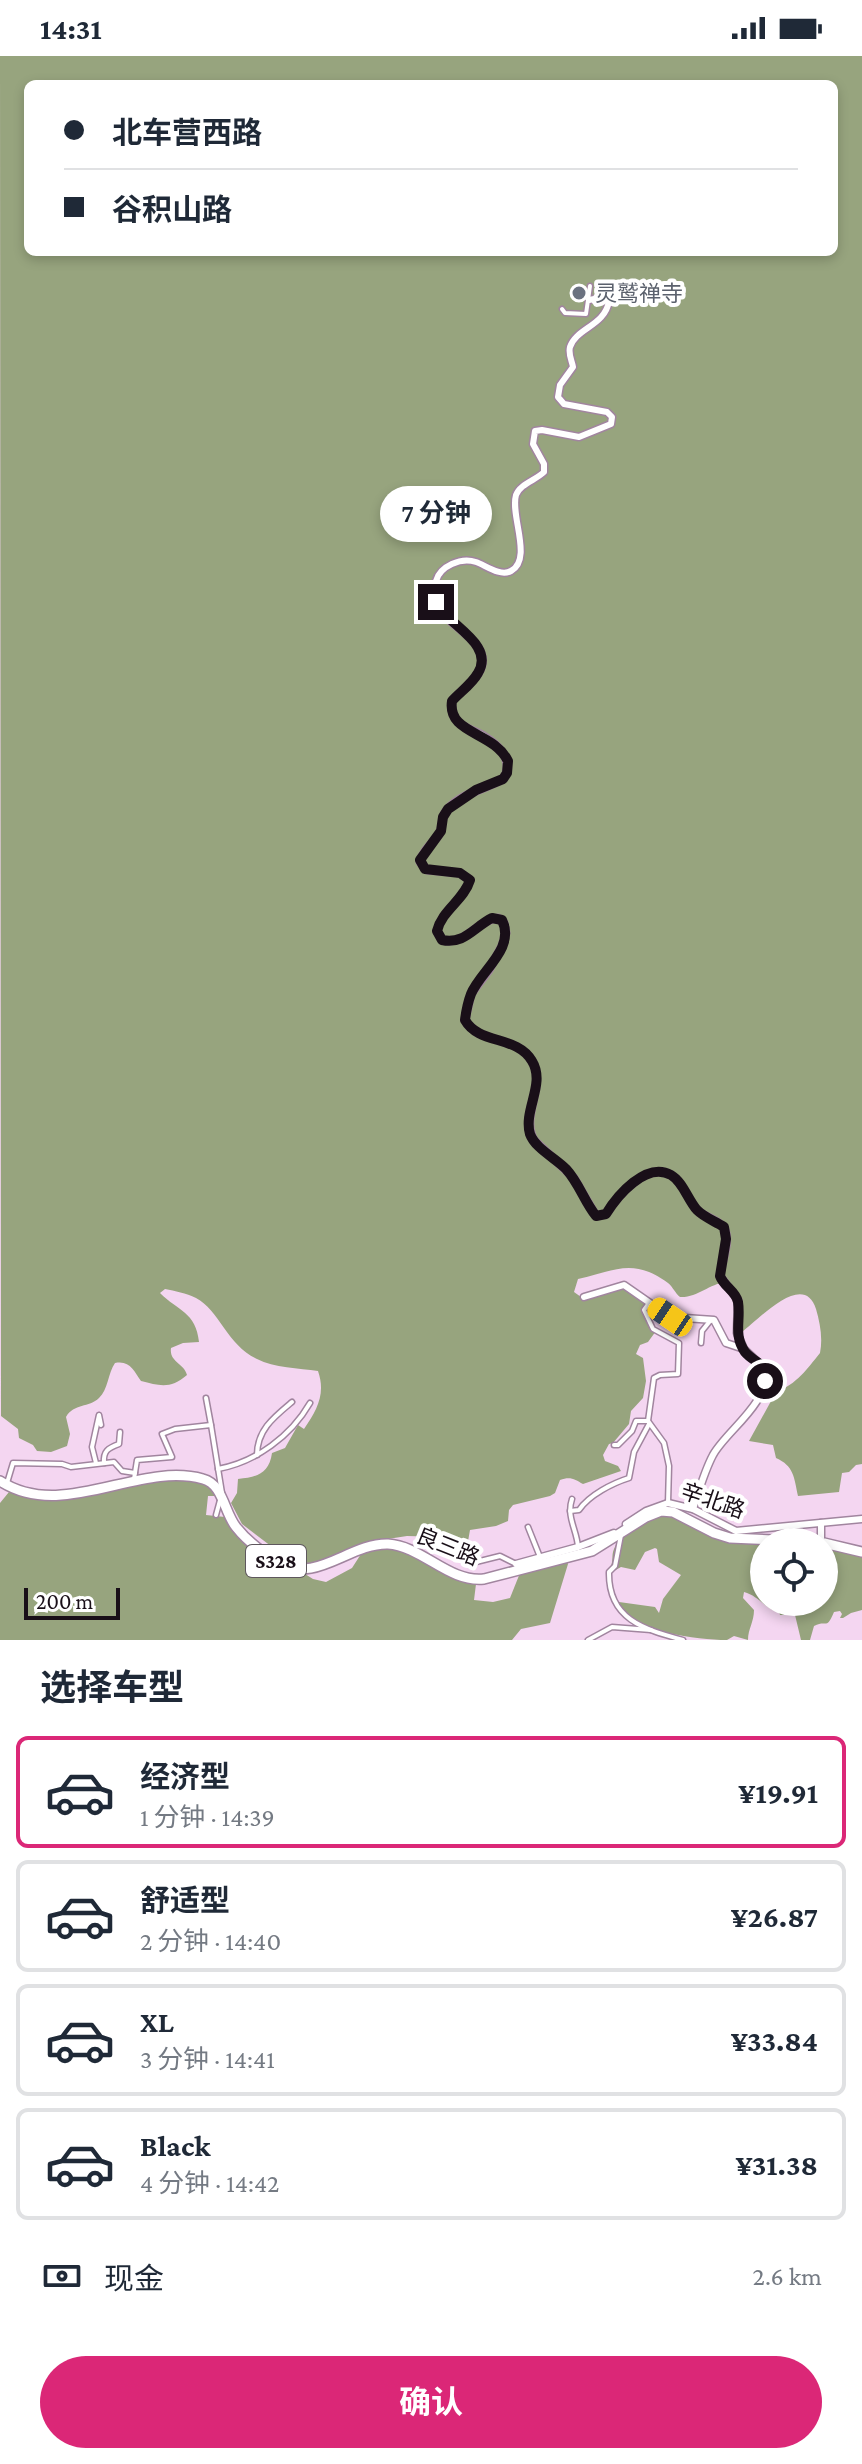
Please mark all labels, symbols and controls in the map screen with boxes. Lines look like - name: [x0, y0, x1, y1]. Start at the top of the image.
- text: 14:31: [40, 12, 102, 45]
- text: 北车营西路: [112, 116, 262, 149]
- text: 谷积山路: [112, 193, 232, 226]
- place label: 灵鹫禅寺: [595, 281, 683, 306]
- marker: 灵鹫禅寺: [570, 284, 588, 302]
- callout: 7 分钟: [380, 486, 492, 542]
- text: 7 分钟: [401, 499, 471, 528]
- route end: [418, 584, 454, 620]
- car: [643, 1294, 697, 1340]
- route start: [747, 1363, 783, 1399]
- street label: 辛北路: [678, 1478, 748, 1523]
- street label: 良三路: [413, 1523, 483, 1570]
- map controls: [750, 1528, 838, 1616]
- button: locate: [750, 1528, 838, 1616]
- road number: S328: [246, 1545, 306, 1577]
- scale bar: [24, 1584, 120, 1620]
- text: 200 m: [36, 1589, 93, 1614]
- text: 选择车型: [40, 1668, 184, 1708]
- icon: car: [44, 1756, 116, 1828]
- text: 经济型: [140, 1760, 230, 1793]
- text: ¥19.91: [738, 1776, 818, 1809]
- text: 1 分钟 · 14:39: [140, 1803, 275, 1832]
- icon: car: [44, 1880, 116, 1952]
- text: 舒适型: [140, 1884, 230, 1917]
- text: ¥26.87: [731, 1900, 818, 1933]
- text: 2 分钟 · 14:40: [140, 1927, 281, 1956]
- icon: car: [44, 2004, 116, 2076]
- text: XL: [140, 2005, 174, 2038]
- text: ¥33.84: [731, 2024, 818, 2057]
- text: 3 分钟 · 14:41: [140, 2045, 275, 2074]
- icon: car: [44, 2128, 116, 2200]
- text: Black: [140, 2129, 211, 2162]
- text: ¥31.38: [735, 2148, 818, 2181]
- text: 4 分钟 · 14:42: [140, 2169, 279, 2198]
- icon: cash: [40, 2254, 84, 2298]
- text: 现金: [104, 2262, 164, 2295]
- text: 2.6 km: [753, 2262, 822, 2291]
- button: 确认: [40, 2356, 822, 2448]

